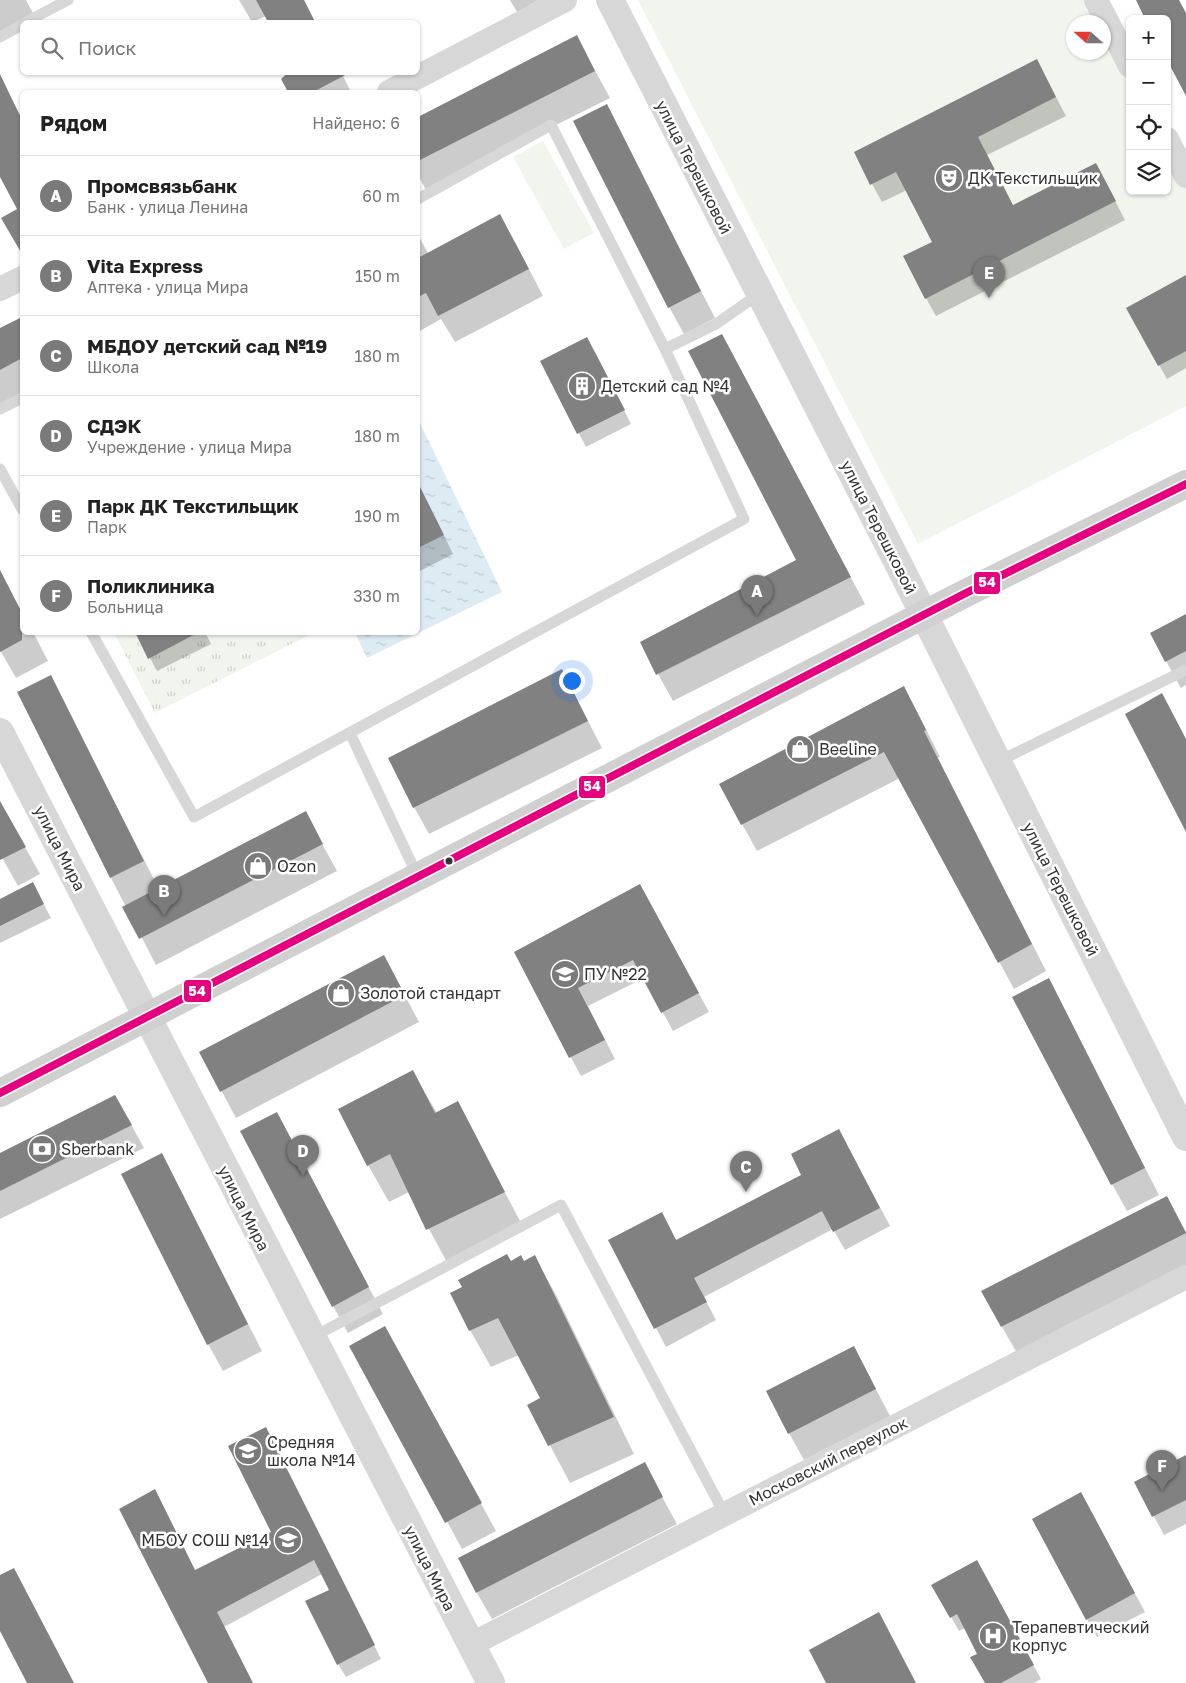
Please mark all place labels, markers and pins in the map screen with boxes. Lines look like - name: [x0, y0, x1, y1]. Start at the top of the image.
- theatre icon: ДК Текстильщик: [934, 163, 964, 193]
- place label: ДК Текстильщик: [968, 168, 1098, 188]
- pin: E: [973, 257, 1005, 298]
- building icon: Детский сад №4: [567, 371, 597, 401]
- place label: Детский сад №4: [601, 376, 729, 396]
- pin: A: [741, 575, 773, 616]
- shop icon: Beeline: [785, 734, 815, 764]
- place label: Beeline: [819, 739, 877, 759]
- shop icon: Ozon: [243, 851, 273, 881]
- place label: Ozon: [277, 856, 316, 876]
- unlabelled marker: [444, 856, 454, 866]
- pin: B: [148, 875, 180, 916]
- school or university icon: ПУ №22: [550, 959, 580, 989]
- place label: ПУ №22: [584, 964, 647, 984]
- shop icon: Золотой стандарт: [326, 978, 356, 1008]
- place label: Золотой стандарт: [360, 983, 501, 1003]
- bank icon: Sberbank: [27, 1134, 57, 1164]
- pin: D: [287, 1135, 319, 1176]
- place label: Sberbank: [61, 1139, 134, 1159]
- pin: C: [730, 1151, 762, 1192]
- place label: Средняя школа №14: [267, 1432, 356, 1470]
- school or university icon: Средняя школа №14: [233, 1436, 263, 1466]
- pin: F: [1146, 1450, 1178, 1491]
- school or university icon: МБОУ СОШ №14: [273, 1525, 303, 1555]
- place label: МБОУ СОШ №14: [141, 1530, 269, 1550]
- place label: Терапевтический корпус: [1012, 1617, 1150, 1655]
- hospital icon: Терапевтический корпус: [978, 1621, 1008, 1651]

